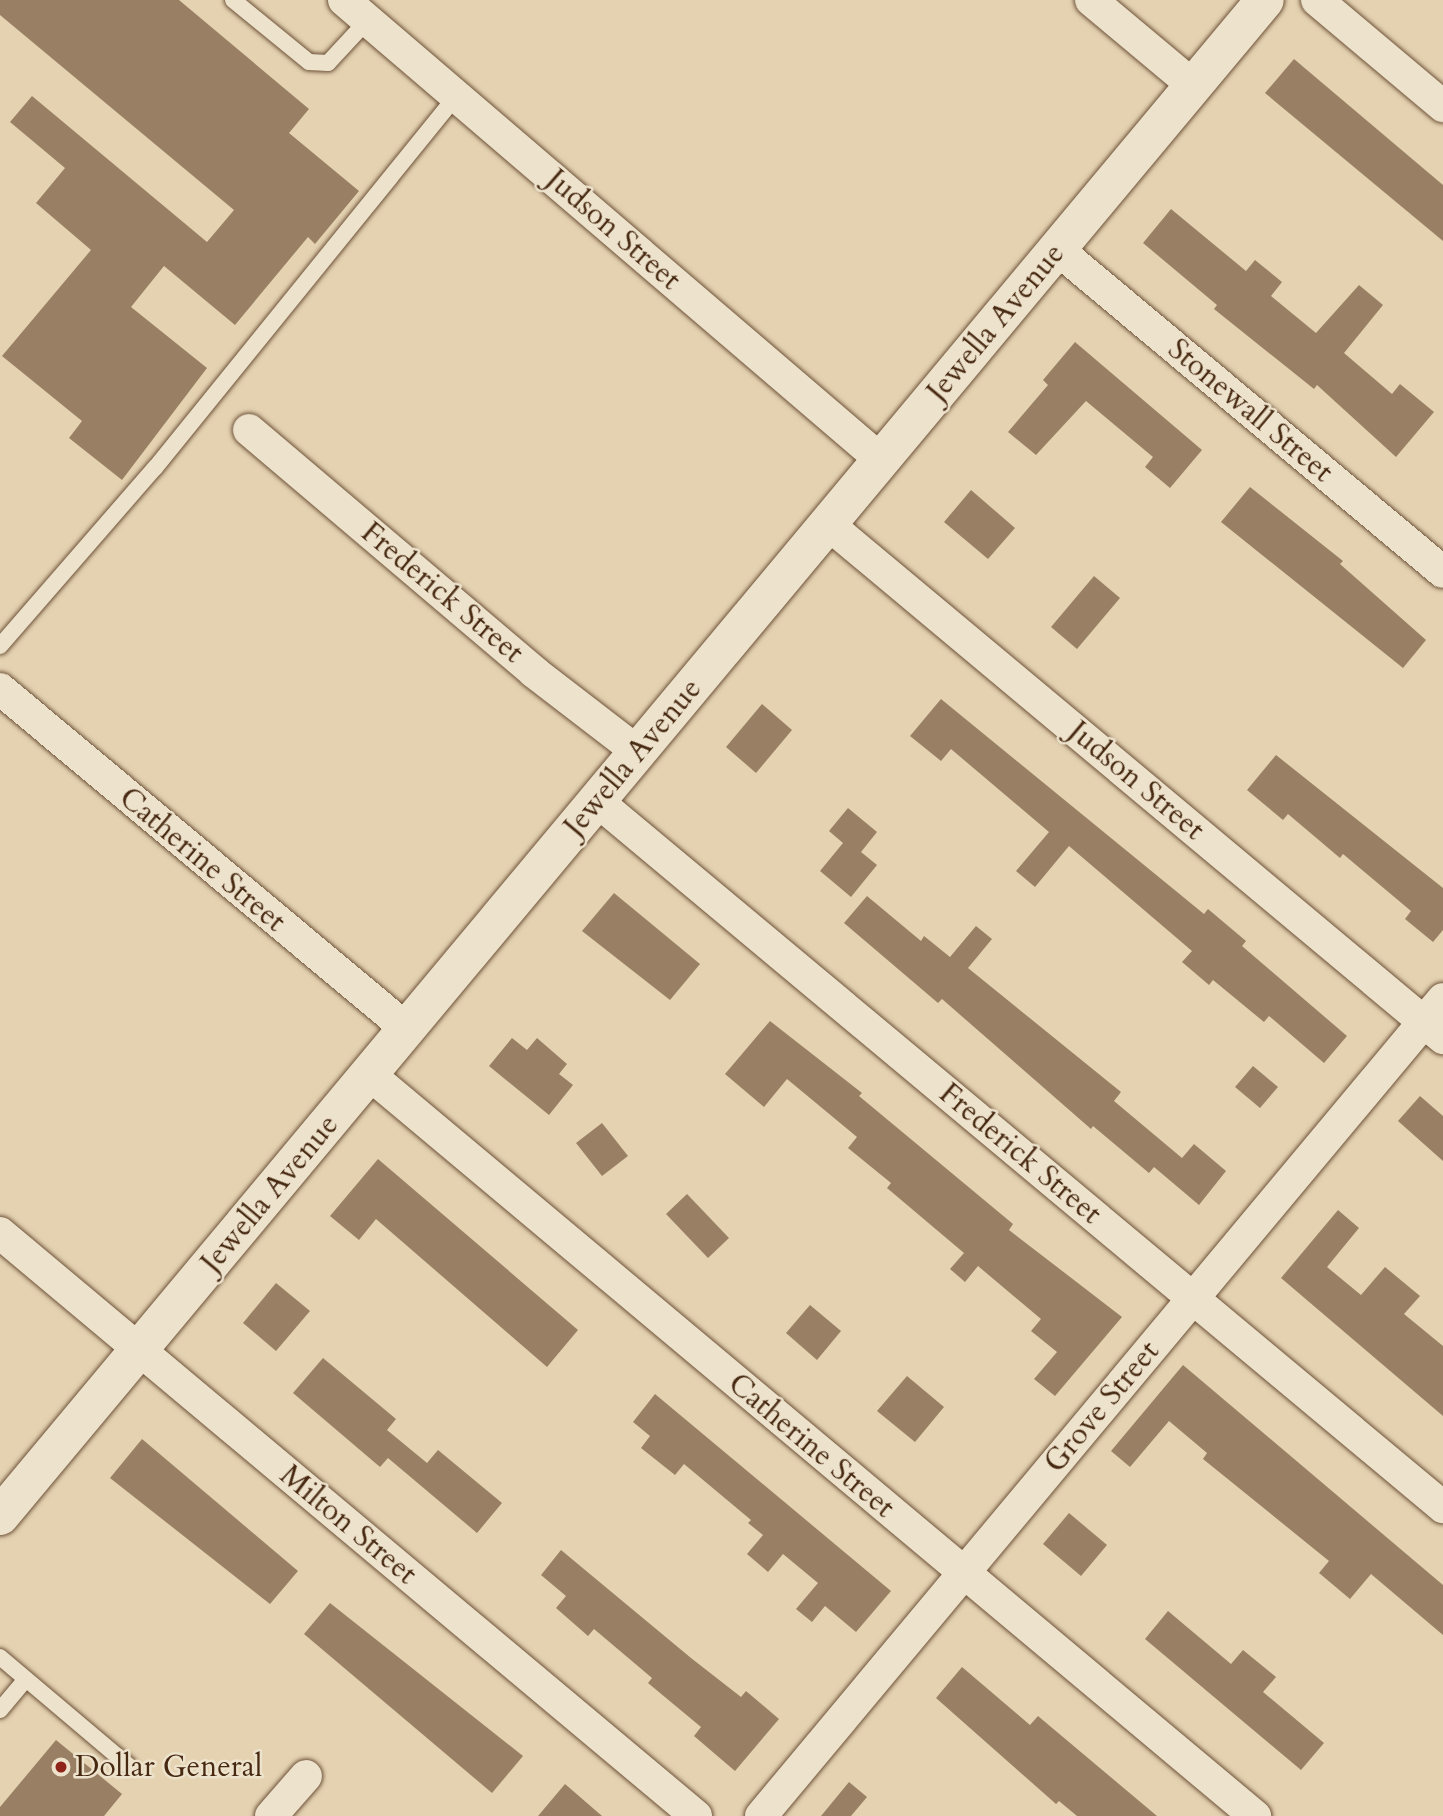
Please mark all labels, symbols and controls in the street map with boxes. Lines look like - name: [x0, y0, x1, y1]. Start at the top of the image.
- street label: Judson Street: [539, 162, 687, 298]
- street label: Jewella Avenue: [920, 237, 1072, 409]
- street label: Stonewall Street: [1160, 332, 1340, 490]
- street label: Frederick Street: [354, 515, 530, 671]
- street label: Jewella Avenue: [557, 672, 709, 844]
- street label: Judson Street: [1061, 714, 1211, 848]
- street label: Catherine Street: [112, 780, 292, 940]
- street label: Frederick Street: [932, 1076, 1108, 1232]
- street label: Jewella Avenue: [194, 1108, 346, 1280]
- street label: Grove Street: [1037, 1334, 1167, 1480]
- street label: Catherine Street: [721, 1366, 901, 1526]
- street label: Milton Street: [272, 1457, 424, 1593]
- place label: Dollar General: [75, 1749, 262, 1785]
- marker: Dollar General: [53, 1759, 69, 1775]

